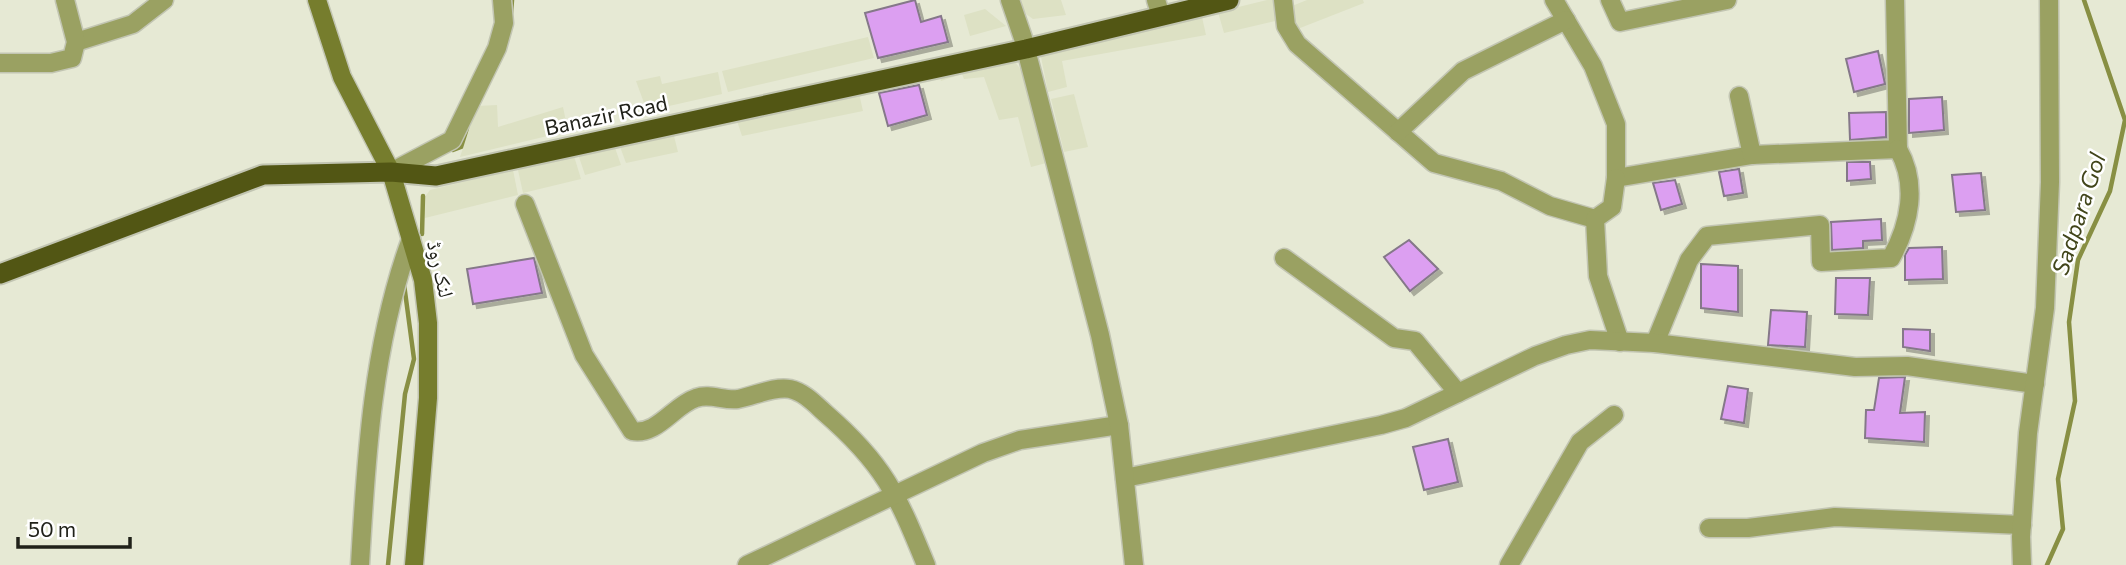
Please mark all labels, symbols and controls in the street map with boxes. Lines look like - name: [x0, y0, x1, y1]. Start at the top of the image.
- street label: Banazir Road: [542, 89, 669, 140]
- water label: Sadpara Gol: [2045, 148, 2111, 278]
- street label: لنک روڈ: [423, 238, 460, 300]
- scale bar: [18, 505, 130, 550]
- text: 50 m: [28, 516, 76, 541]

